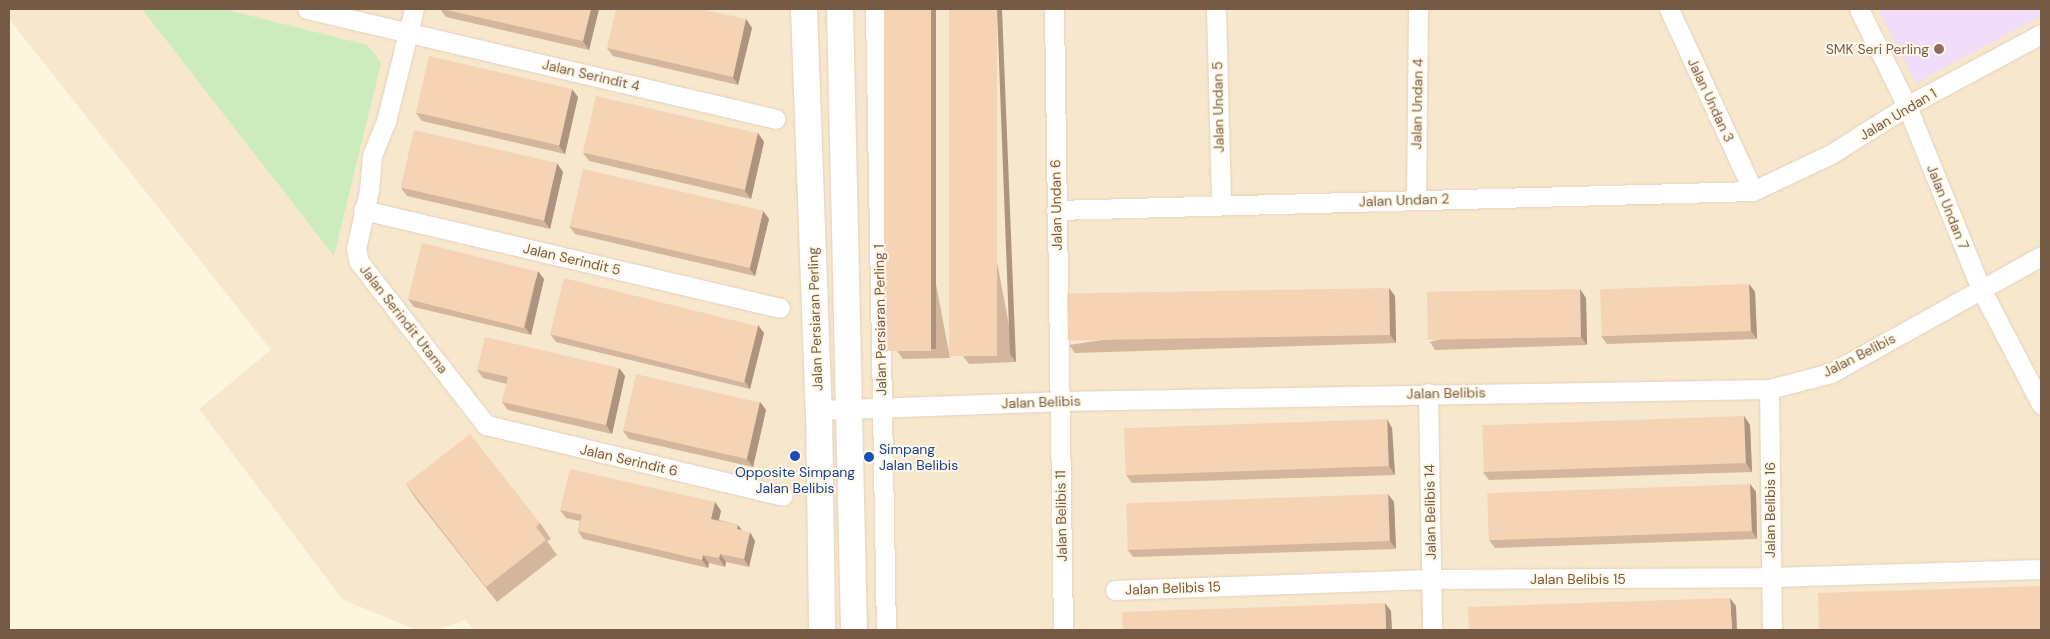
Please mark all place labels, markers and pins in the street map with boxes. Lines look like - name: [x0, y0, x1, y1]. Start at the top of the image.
- place label: SMK Seri Perling: [1826, 41, 1929, 57]
- marker: SMK Seri Perling: [1933, 43, 1945, 55]
- place label: Simpang Jalan Belibis: [879, 441, 958, 474]
- marker: Opposite Simpang Jalan Belibis: [789, 450, 801, 462]
- marker: Simpang Jalan Belibis: [863, 451, 875, 463]
- place label: Opposite Simpang Jalan Belibis: [735, 464, 855, 497]

